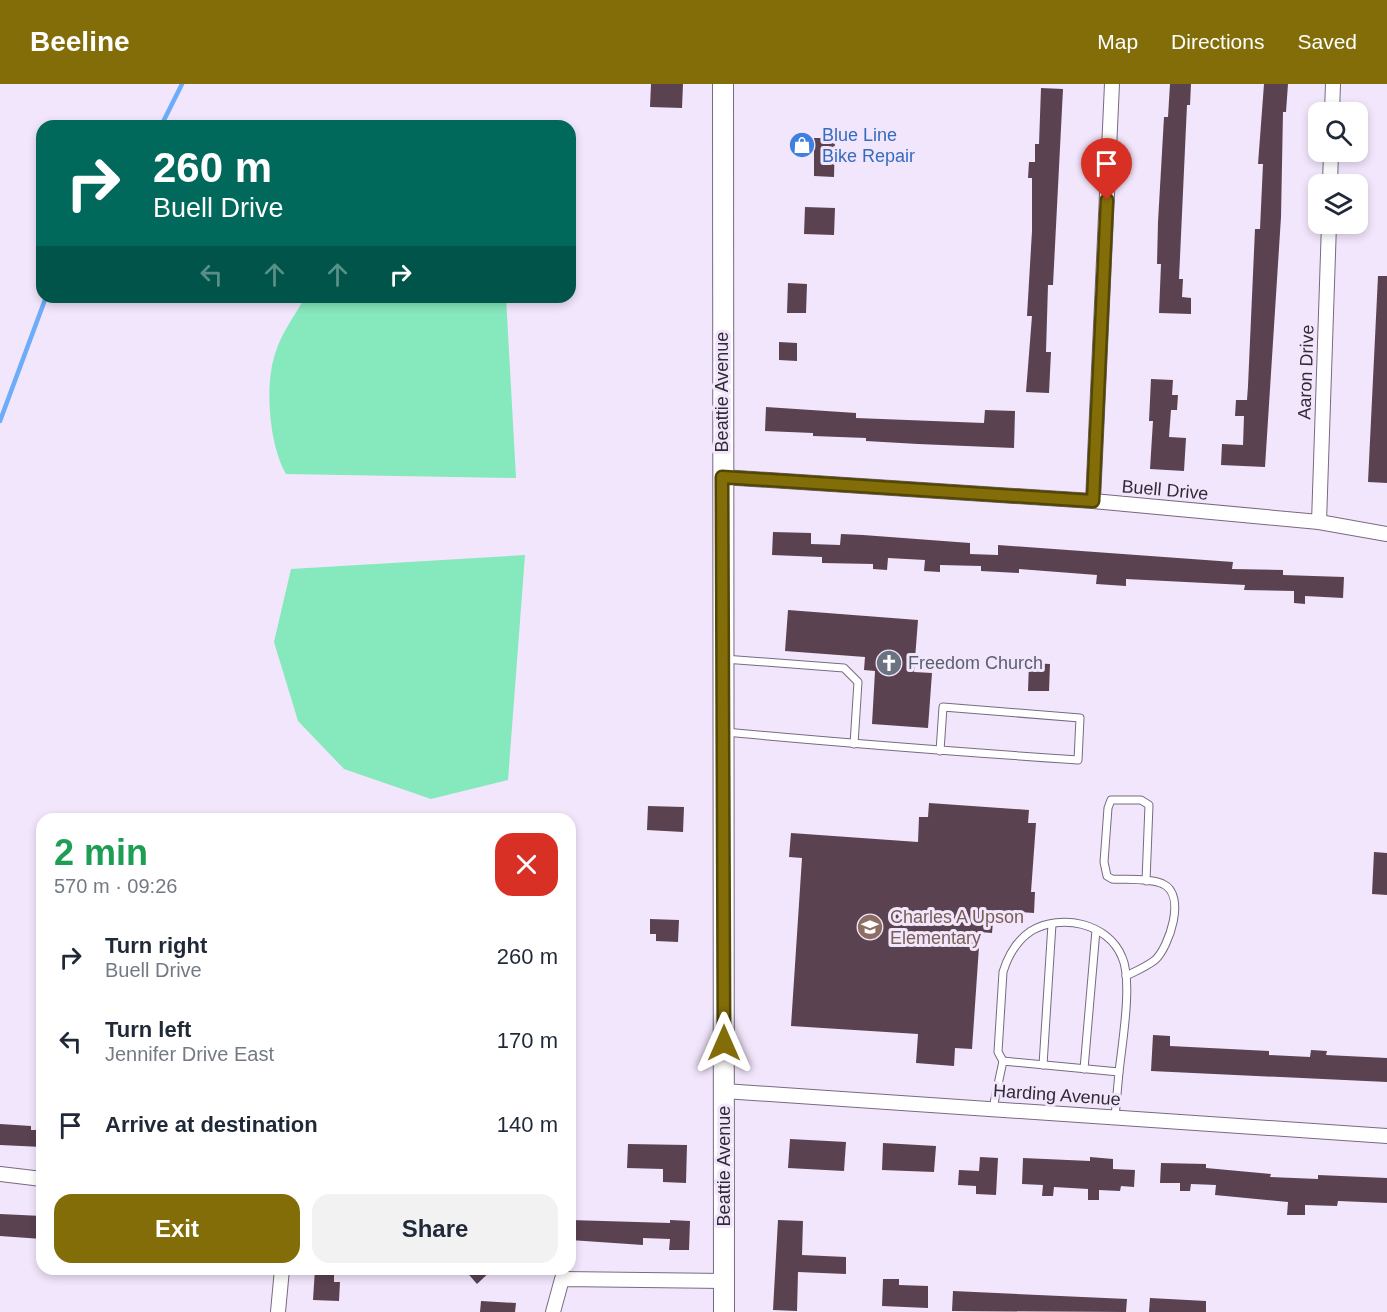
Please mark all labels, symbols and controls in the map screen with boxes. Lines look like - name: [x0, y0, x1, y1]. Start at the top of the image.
- text: Beeline: [30, 26, 130, 57]
- text: Map: [1097, 30, 1138, 53]
- text: Directions: [1171, 30, 1264, 53]
- text: Saved: [1297, 30, 1357, 53]
- map controls: [1308, 102, 1368, 234]
- button: search: [1308, 102, 1368, 162]
- place label: Blue Line Bike Repair: [822, 125, 915, 166]
- shop icon: Blue Line Bike Repair: [787, 130, 817, 160]
- pin: [1081, 138, 1132, 200]
- icon: right: [54, 144, 132, 222]
- text: 260 m: [153, 144, 272, 191]
- icon: arrive: [1090, 147, 1123, 180]
- button: layers: [1308, 174, 1368, 234]
- text: Buell Drive: [153, 193, 284, 223]
- icon: left: [195, 258, 228, 291]
- icon: ahead: [258, 258, 291, 291]
- icon: ahead: [321, 258, 354, 291]
- icon: right: [384, 258, 417, 291]
- street label: Aaron Drive: [1294, 324, 1318, 420]
- street label: Beattie Avenue: [712, 332, 732, 452]
- street label: Buell Drive: [1121, 476, 1209, 504]
- church icon: Freedom Church: [874, 648, 904, 678]
- place label: Freedom Church: [908, 653, 1043, 673]
- text: 2 min: [54, 832, 148, 873]
- button: close: [495, 833, 558, 896]
- text: 570 m · 09:26: [54, 875, 177, 897]
- place label: Charles A Upson Elementary: [890, 907, 1024, 948]
- school or university icon: Charles A Upson Elementary: [855, 912, 885, 942]
- text: Turn right: [105, 933, 207, 958]
- icon: right: [54, 941, 87, 974]
- text: 260 m: [497, 944, 558, 969]
- text: Buell Drive: [105, 959, 202, 981]
- position arrow: [692, 1011, 756, 1075]
- text: Turn left: [105, 1017, 191, 1042]
- icon: left: [54, 1025, 87, 1058]
- text: 170 m: [497, 1028, 558, 1053]
- text: Jennifer Drive East: [105, 1043, 274, 1065]
- street label: Harding Avenue: [993, 1081, 1121, 1109]
- street label: Beattie Avenue: [714, 1106, 734, 1226]
- icon: arrive: [54, 1109, 87, 1142]
- text: Arrive at destination: [105, 1112, 318, 1137]
- text: 140 m: [497, 1112, 558, 1137]
- button: Exit: [54, 1194, 300, 1263]
- button: Share: [312, 1194, 558, 1263]

